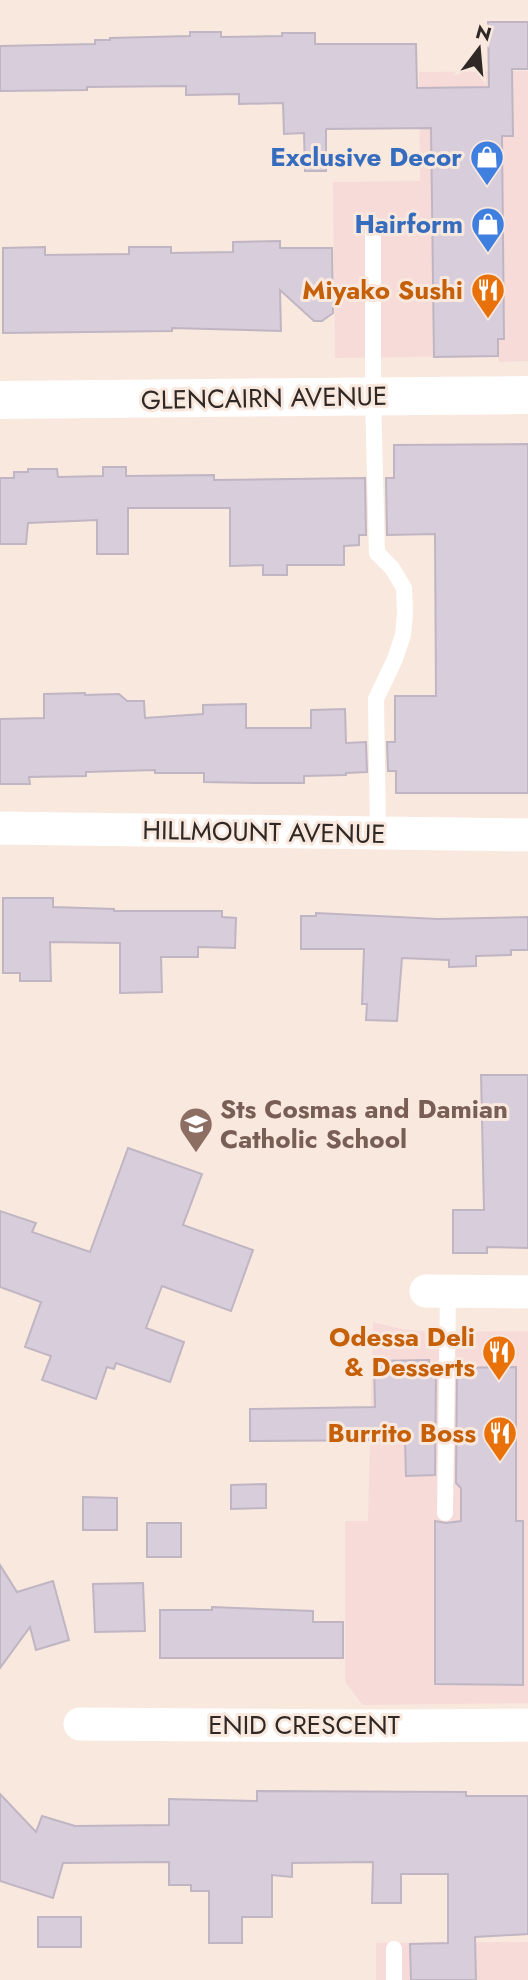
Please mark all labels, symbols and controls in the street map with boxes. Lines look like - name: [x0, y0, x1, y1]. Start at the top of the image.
- north arrow: [444, 14, 514, 84]
- text: N: [473, 18, 495, 48]
- place label: Exclusive Decor: [270, 138, 462, 176]
- shop icon: Exclusive Decor: [468, 138, 506, 187]
- place label: Hairform: [354, 205, 463, 243]
- shop icon: Hairform: [469, 205, 507, 254]
- place label: Miyako Sushi: [302, 271, 463, 309]
- restaurant icon: Miyako Sushi: [469, 271, 507, 320]
- street label: GLENCAIRN AVENUE: [140, 377, 388, 419]
- street label: HILLMOUNT AVENUE: [142, 811, 386, 853]
- place label: Sts Cosmas and Damian Catholic School: [220, 1090, 508, 1158]
- school or university icon: Sts Cosmas and Damian Catholic School: [177, 1105, 215, 1154]
- place label: Odessa Deli & Desserts: [329, 1318, 475, 1386]
- restaurant icon: Odessa Deli & Desserts: [480, 1333, 518, 1382]
- place label: Burrito Boss: [328, 1414, 476, 1452]
- restaurant icon: Burrito Boss: [481, 1414, 519, 1463]
- street label: ENID CRESCENT: [208, 1706, 400, 1744]

